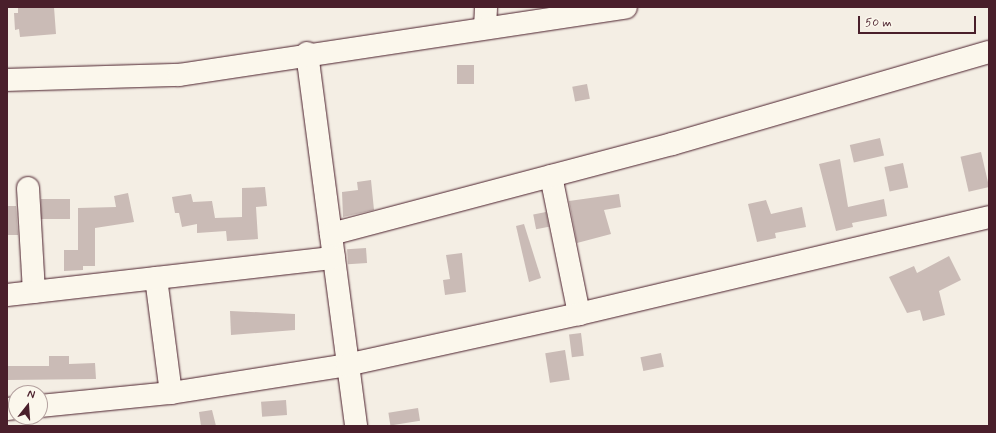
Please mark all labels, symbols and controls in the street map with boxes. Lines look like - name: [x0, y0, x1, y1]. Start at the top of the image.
- scale bar: [860, 8, 978, 34]
- text: 50 m: [865, 15, 892, 31]
- north arrow: [8, 385, 48, 425]
- text: N: [26, 387, 37, 402]

